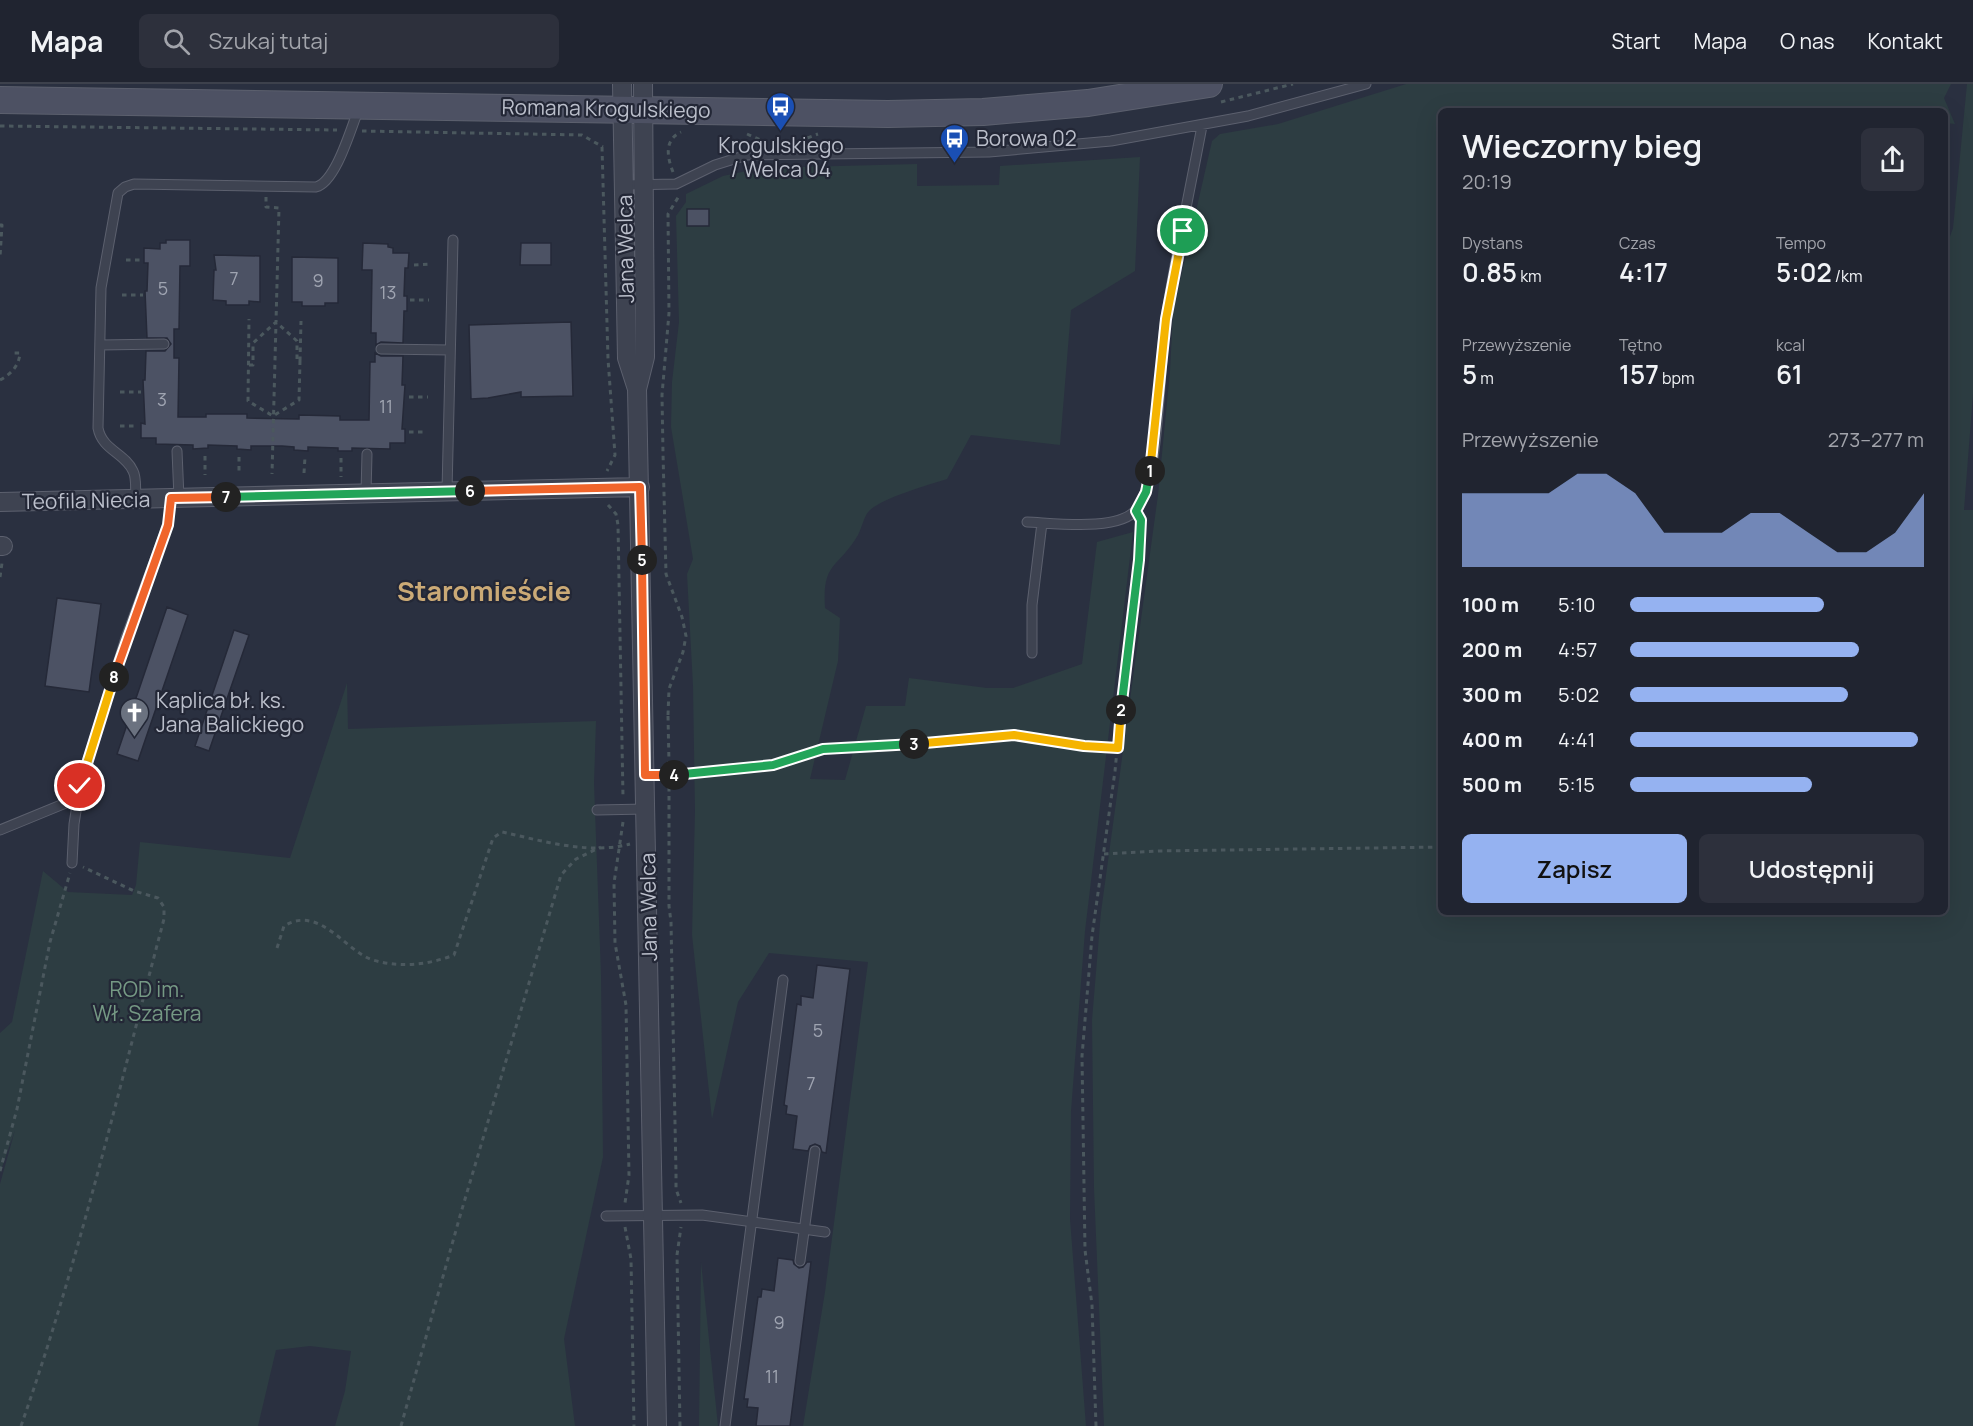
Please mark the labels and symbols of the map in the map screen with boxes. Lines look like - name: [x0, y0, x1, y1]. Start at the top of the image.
- bus stop icon: Krogulskiego / Welca 04: [765, 90, 797, 132]
- street label: Romana Krogulskiego: [501, 92, 711, 124]
- bus stop icon: Borowa 02: [939, 122, 971, 164]
- place label: Borowa 02: [976, 124, 1077, 152]
- place label: Krogulskiego / Welca 04: [718, 131, 844, 183]
- street label: Jana Welca: [610, 194, 640, 304]
- pin: [1157, 205, 1208, 256]
- house number: 7: [229, 266, 239, 290]
- house number: 9: [312, 268, 324, 292]
- house number: 5: [158, 276, 168, 300]
- house number: 13: [380, 280, 396, 304]
- house number: 3: [157, 387, 167, 411]
- house number: 11: [379, 394, 393, 418]
- pin: 1: [1135, 456, 1165, 486]
- pin: 6: [455, 476, 485, 506]
- pin: 7: [211, 482, 241, 512]
- street label: Teofila Niecia: [22, 485, 150, 515]
- pin: 5: [627, 545, 657, 575]
- district label: Staromieście: [397, 572, 571, 609]
- pin: 8: [99, 662, 129, 692]
- place label: Kaplica bł. ks. Jana Balickiego: [156, 686, 304, 738]
- pin: 2: [1106, 695, 1136, 725]
- church icon: Kaplica bł. ks. Jana Balickiego: [119, 696, 151, 738]
- pin: 3: [899, 729, 929, 759]
- pin: [54, 760, 105, 811]
- pin: 4: [659, 760, 689, 790]
- street label: Jana Welca: [633, 852, 663, 962]
- park label: ROD im. Wł. Szafera: [92, 975, 202, 1027]
- house number: 5: [813, 1018, 823, 1042]
- house number: 7: [806, 1071, 816, 1095]
- house number: 9: [773, 1310, 785, 1334]
- house number: 11: [765, 1364, 779, 1388]

